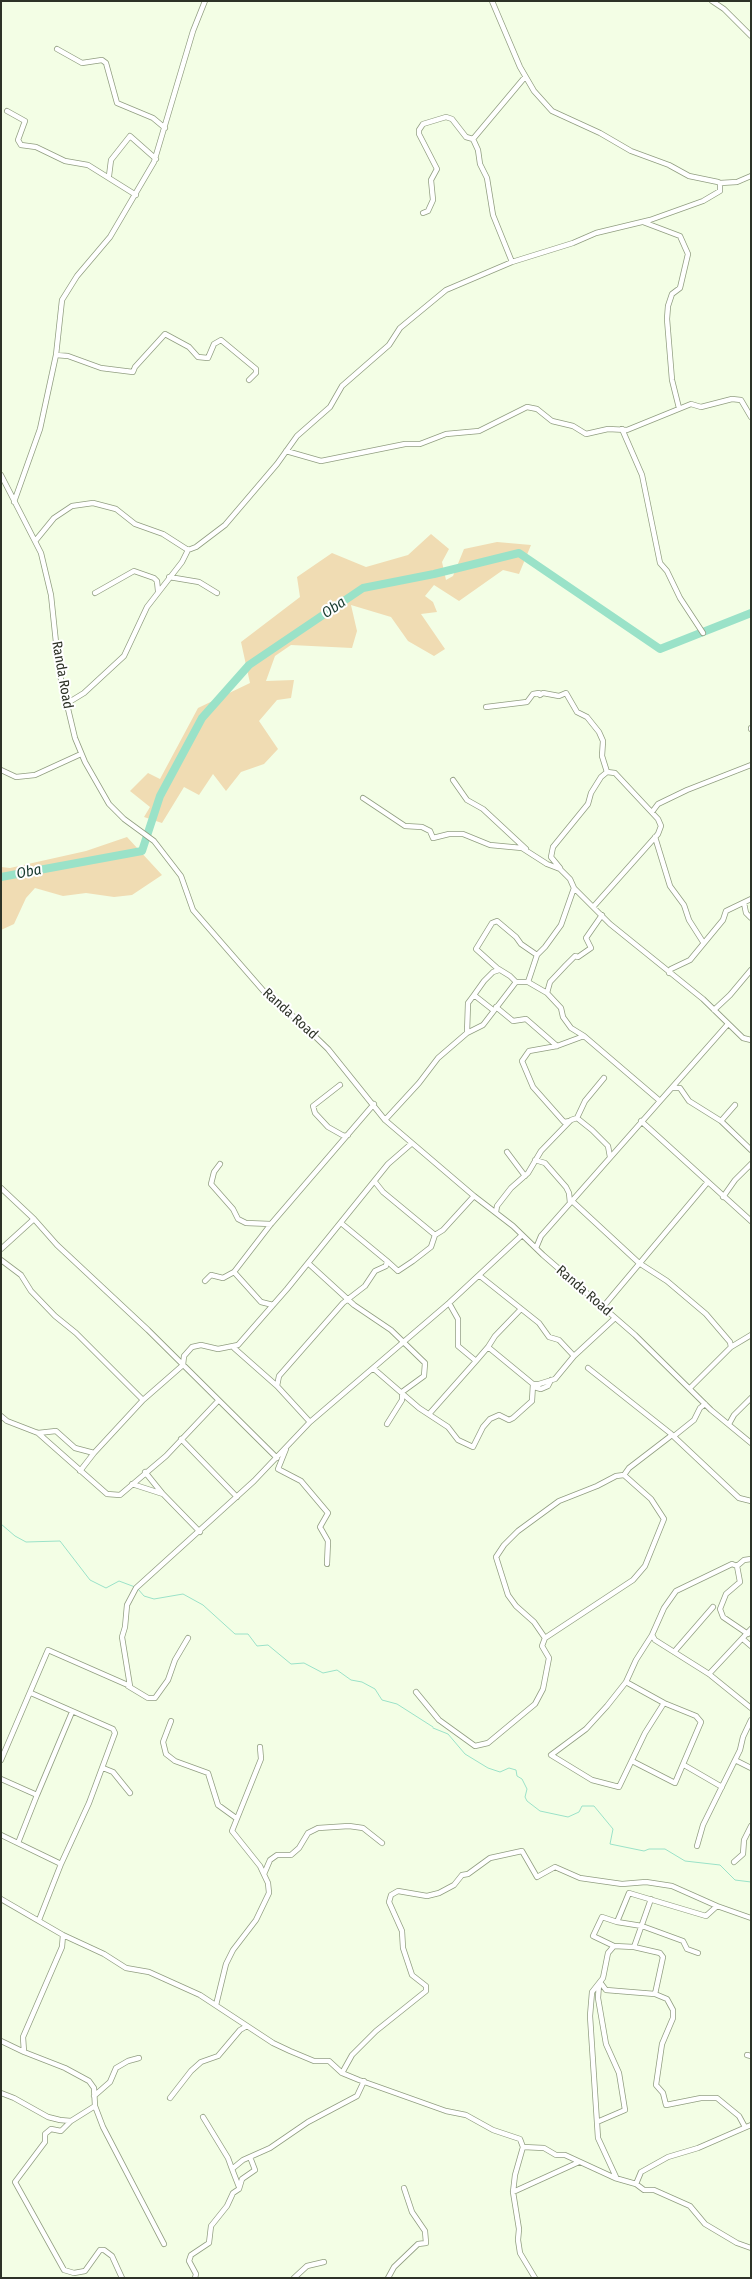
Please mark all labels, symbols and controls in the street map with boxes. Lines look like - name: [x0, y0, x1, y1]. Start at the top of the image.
- water label: Oba: [319, 594, 349, 622]
- street label: Randa Road: [48, 640, 76, 710]
- water label: Oba: [15, 861, 43, 883]
- street label: Randa Road: [259, 985, 321, 1043]
- street label: Randa Road: [553, 1262, 615, 1320]

